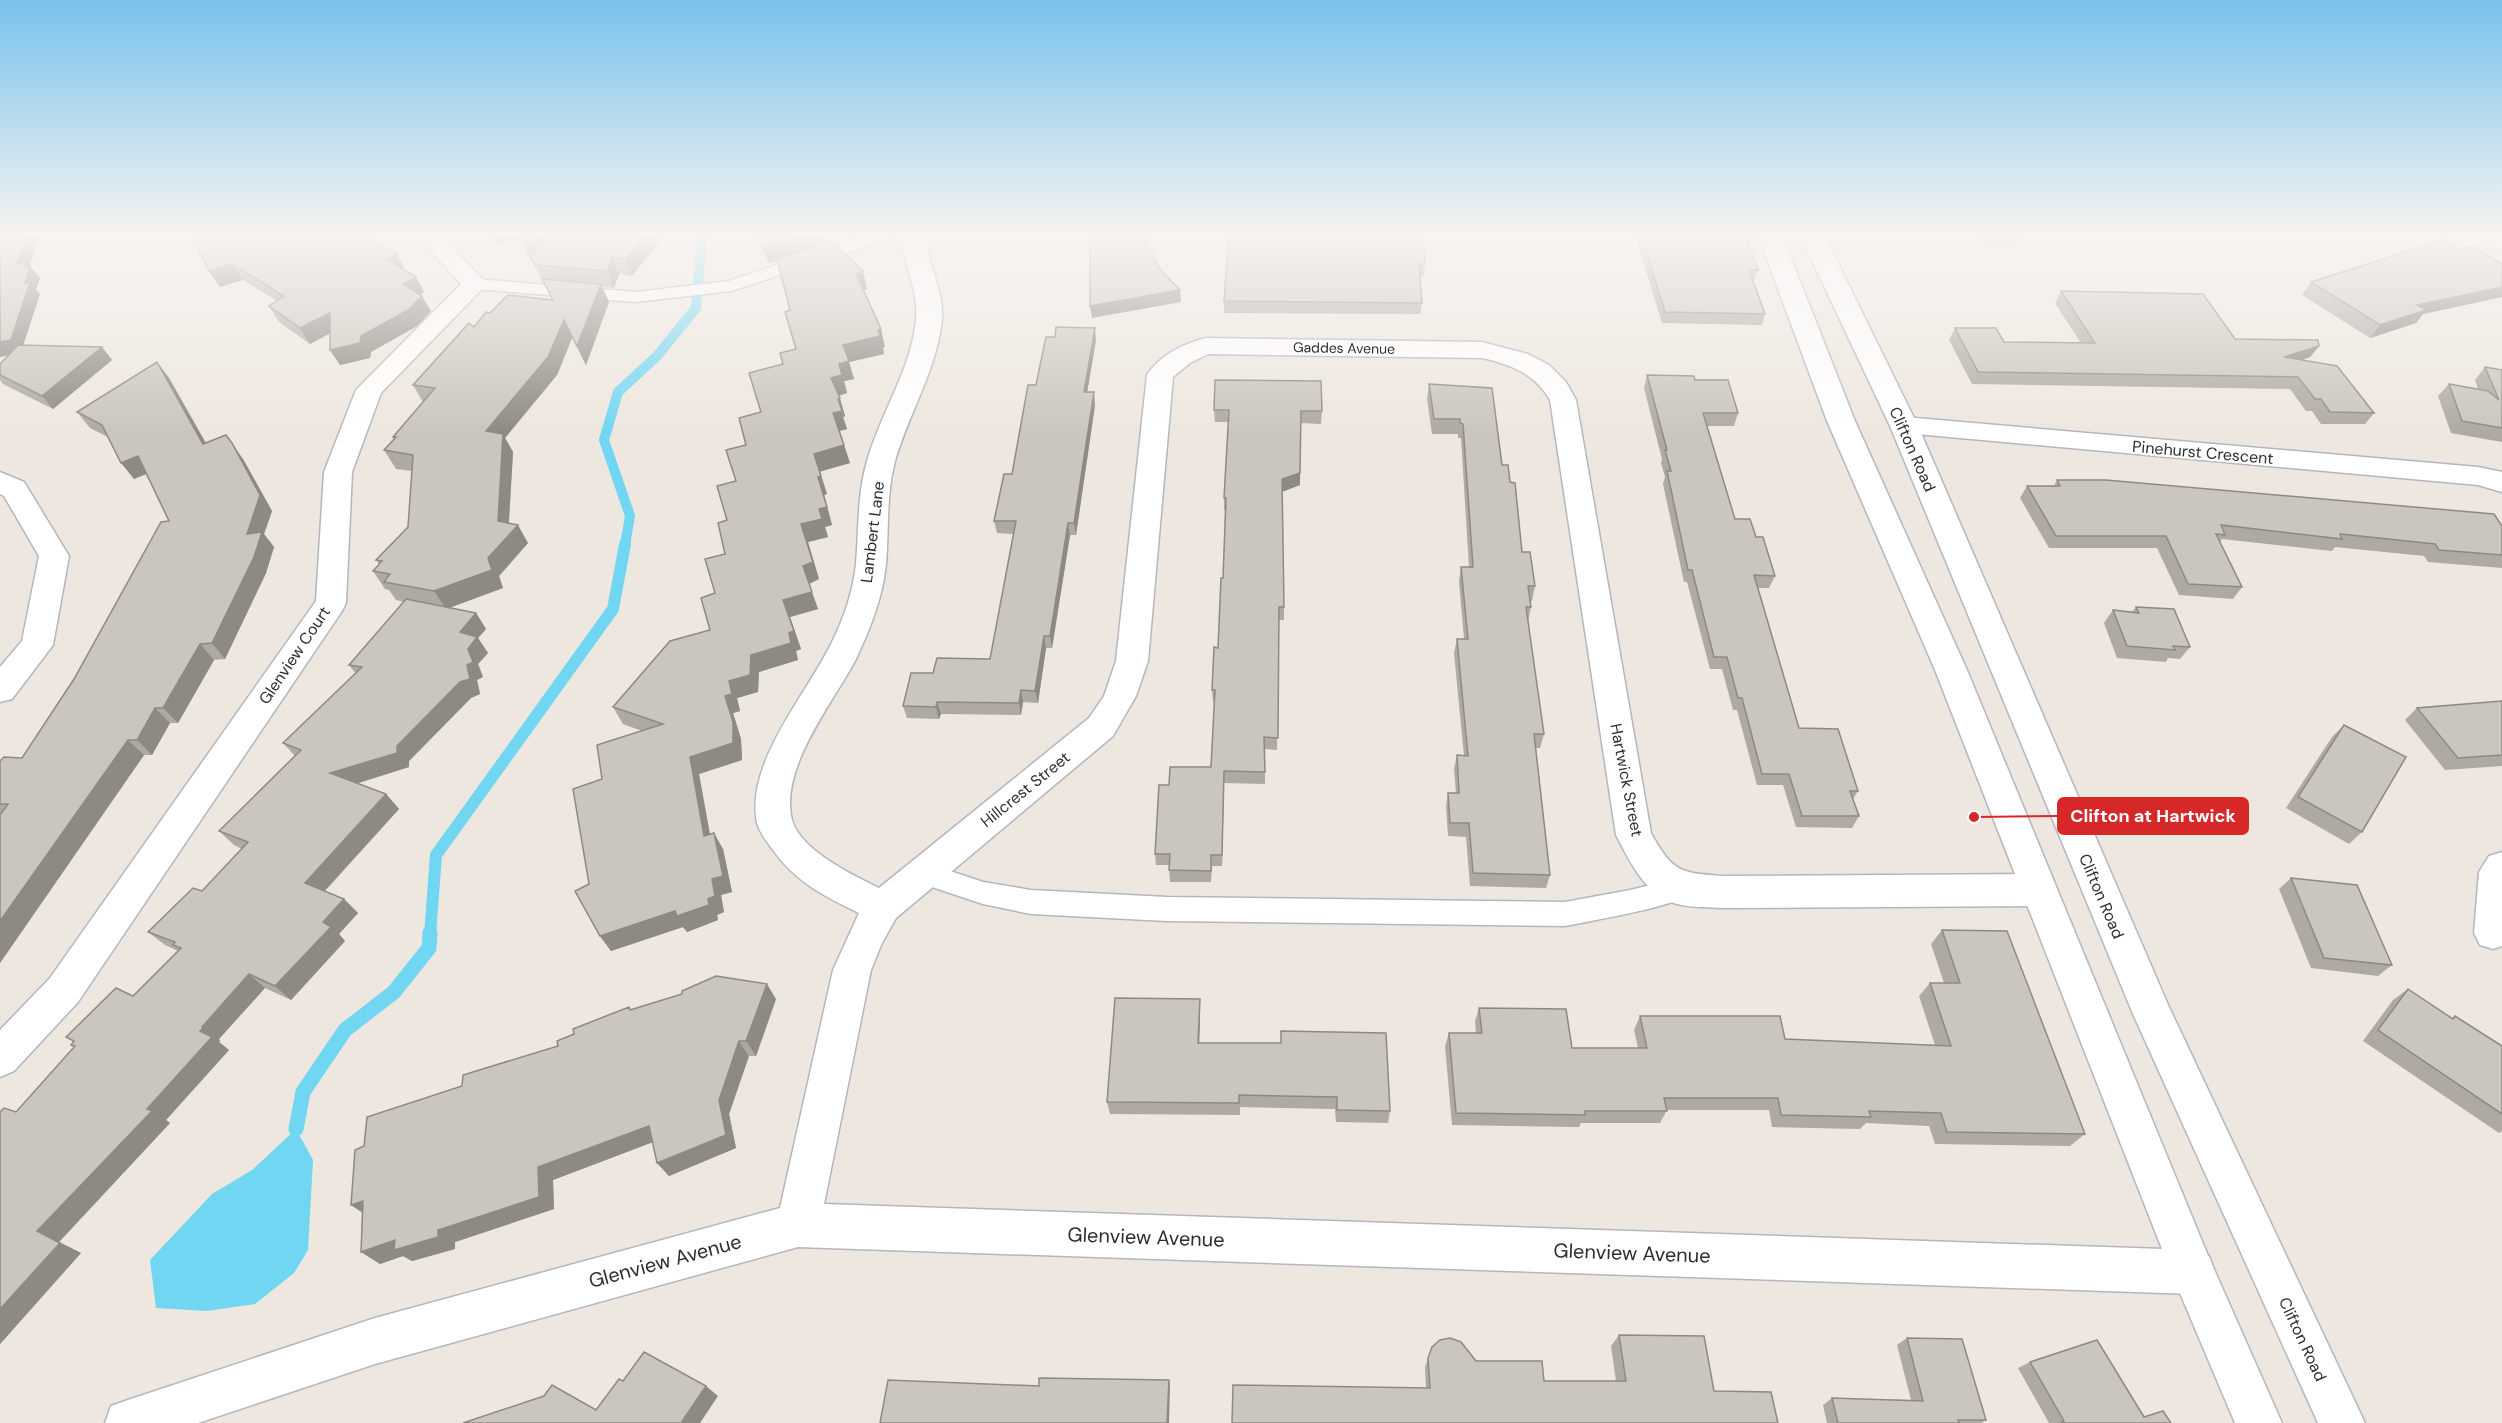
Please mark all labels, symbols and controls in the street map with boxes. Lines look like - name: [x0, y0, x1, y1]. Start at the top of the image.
- street label: Gaddes Avenue: [1293, 338, 1395, 358]
- street label: Clifton Road: [1885, 404, 1941, 495]
- street label: Pinehurst Crescent: [2131, 436, 2275, 469]
- street label: Lambert Lane: [856, 480, 889, 584]
- street label: Glenview Court: [254, 602, 335, 708]
- street label: Hartwick Street: [1605, 722, 1648, 838]
- street label: Hillcrest Street: [976, 747, 1074, 832]
- callout: Clifton at Hartwick: [2058, 798, 2248, 834]
- text: Clifton at Hartwick: [2070, 804, 2236, 828]
- street label: Clifton Road: [2074, 850, 2129, 942]
- street label: Glenview Avenue: [1067, 1221, 1225, 1253]
- street label: Glenview Avenue: [586, 1228, 744, 1294]
- street label: Glenview Avenue: [1553, 1237, 1711, 1269]
- street label: Clifton Road: [2274, 1294, 2331, 1385]

